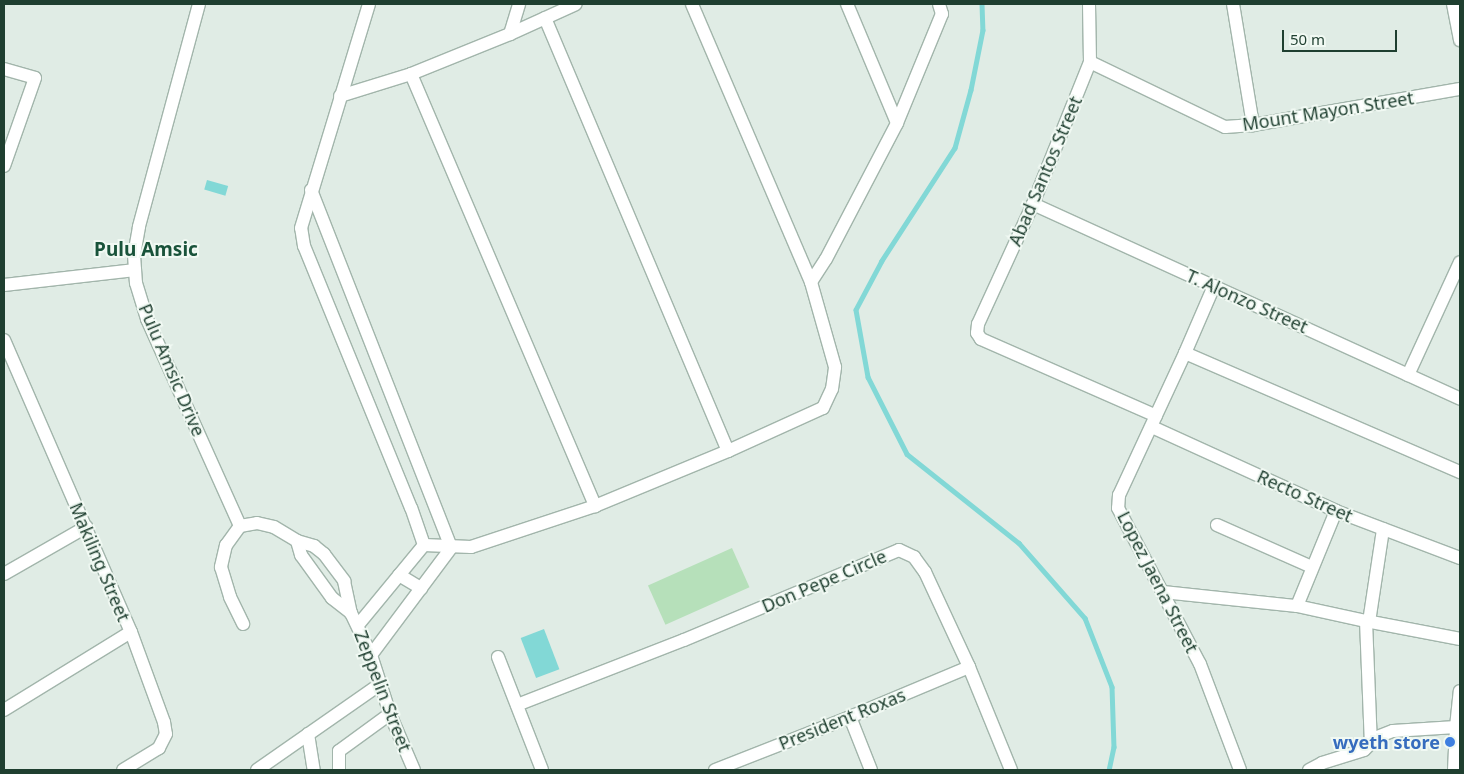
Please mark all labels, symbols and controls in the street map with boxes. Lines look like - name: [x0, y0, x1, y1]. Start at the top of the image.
- scale bar: [1284, 20, 1399, 52]
- text: 50 m: [1290, 29, 1325, 49]
- street label: Mount Mayon Street: [1241, 87, 1415, 135]
- street label: Abad Santos Street: [1004, 93, 1086, 249]
- district label: Pulu Amsic: [94, 239, 198, 261]
- street label: T. Alonzo Street: [1183, 265, 1311, 337]
- street label: Pulu Amsic Drive: [134, 300, 210, 440]
- street label: Recto Street: [1254, 465, 1356, 527]
- street label: Makiling Street: [65, 499, 135, 625]
- street label: Lopez Jaena Street: [1113, 508, 1203, 656]
- street label: Don Pepe Circle: [758, 545, 890, 617]
- street label: Zeppelin Street: [350, 627, 416, 755]
- street label: President Roxas: [775, 684, 909, 754]
- place label: wyeth store: [1333, 731, 1440, 753]
- marker: wyeth store: [1444, 736, 1456, 748]

